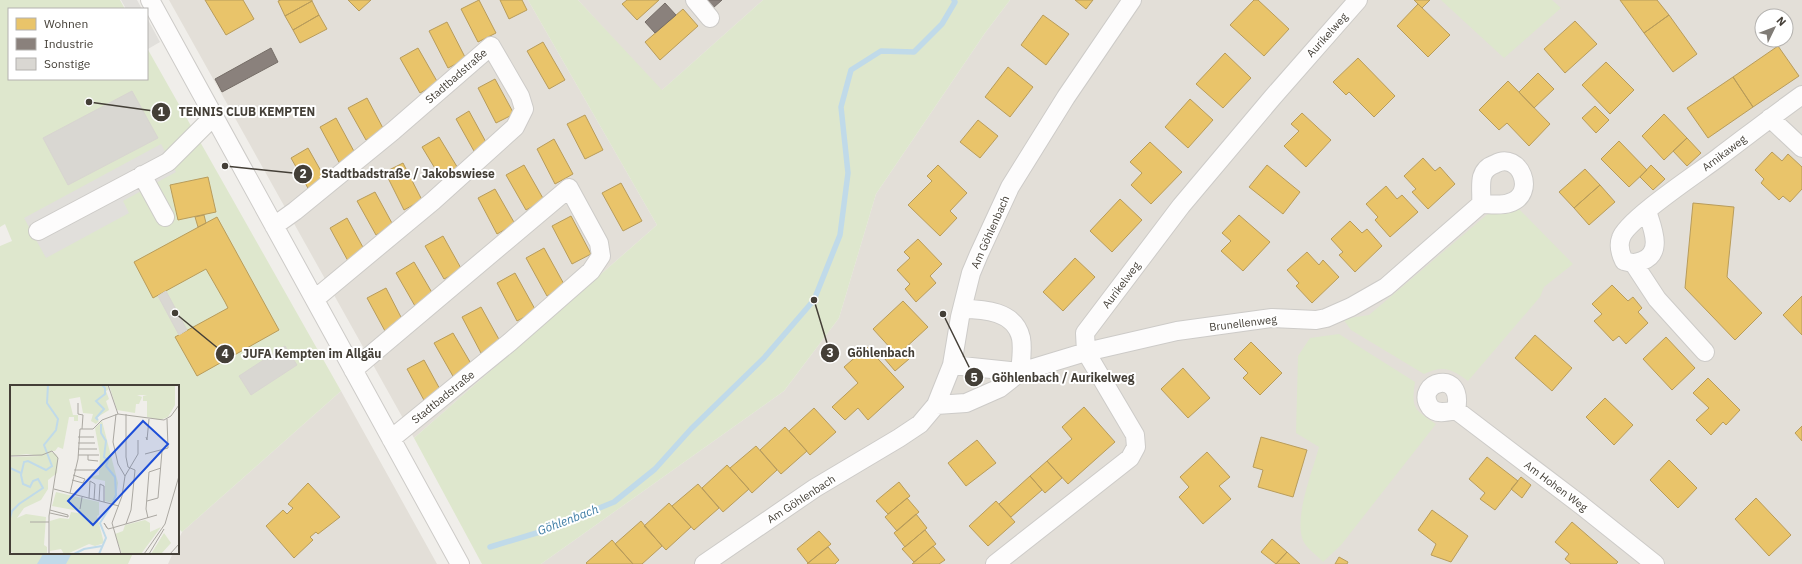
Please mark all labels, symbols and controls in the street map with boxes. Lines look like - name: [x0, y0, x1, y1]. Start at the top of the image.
- legend: [8, 8, 148, 80]
- north arrow: [1754, 8, 1794, 48]
- street label: Aurikelweg: [1303, 10, 1351, 60]
- text: N: [1773, 13, 1789, 29]
- text: Wohnen: [44, 16, 88, 31]
- text: Industrie: [44, 36, 94, 51]
- street label: Stadtbadstraße: [422, 45, 490, 107]
- text: Sonstige: [44, 56, 91, 71]
- callout: TENNIS CLUB KEMPTEN: [151, 100, 323, 124]
- text: 1: [157, 104, 165, 119]
- text: TENNIS CLUB KEMPTEN: [179, 104, 315, 119]
- street label: Arnikaweg: [1699, 132, 1749, 174]
- callout: Stadtbadstraße / Jakobswiese: [293, 162, 503, 186]
- text: 2: [299, 166, 307, 181]
- text: Stadtbadstraße / Jakobswiese: [321, 166, 495, 181]
- street label: Am Göhlenbach: [968, 193, 1012, 271]
- street label: Aurikelweg: [1099, 259, 1143, 311]
- street label: Brunellenweg: [1208, 312, 1278, 334]
- callout: Göhlenbach: [820, 341, 923, 365]
- callout: JUFA Kempten im Allgäu: [215, 342, 390, 366]
- text: 3: [826, 345, 834, 360]
- text: Göhlenbach: [847, 345, 915, 360]
- text: 4: [221, 346, 229, 361]
- text: JUFA Kempten im Allgäu: [242, 346, 382, 361]
- callout: Göhlenbach / Aurikelweg: [964, 365, 1142, 389]
- street label: Stadtbadstraße: [409, 367, 477, 427]
- text: 5: [970, 370, 978, 385]
- text: Göhlenbach / Aurikelweg: [992, 370, 1135, 385]
- inset map: [10, 385, 179, 554]
- street label: Am Hohen Weg: [1522, 458, 1591, 515]
- street label: Am Göhlenbach: [764, 472, 838, 526]
- water label: Göhlenbach: [535, 501, 601, 538]

